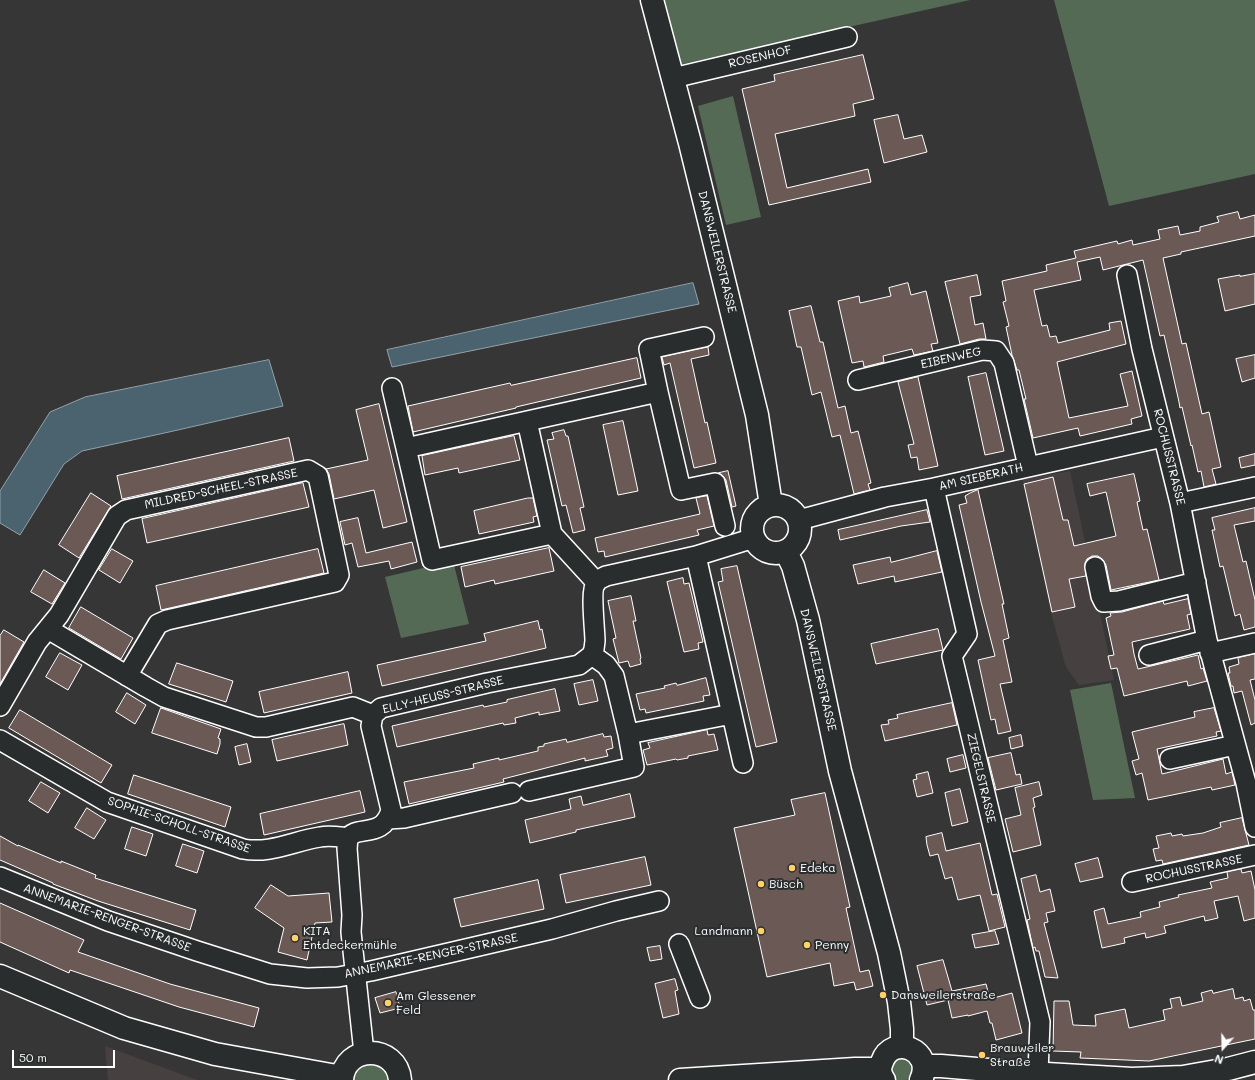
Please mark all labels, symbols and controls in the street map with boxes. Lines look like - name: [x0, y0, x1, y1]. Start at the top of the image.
- street label: ROSENHOF: [727, 43, 793, 71]
- street label: DANSWEILERSTRASSE: [695, 189, 739, 315]
- street label: EIBENWEG: [919, 344, 983, 372]
- street label: ROCHUSSTRASSE: [1150, 407, 1188, 507]
- street label: AM SIEBERATH: [937, 460, 1025, 494]
- street label: MILDRED-SCHEEL-STRASSE: [143, 466, 299, 512]
- street label: DANSWEILERSTRASSE: [797, 607, 839, 733]
- street label: ELLY-HEUSS-STRASSE: [381, 673, 505, 717]
- street label: ZIEGELSTRASSE: [964, 732, 998, 824]
- street label: SOPHIE-SCHOLL-STRASSE: [106, 794, 252, 856]
- street label: ROCHUSSTRASSE: [1144, 852, 1244, 886]
- place label: Edeka: [800, 861, 836, 875]
- marker: Edeka: [787, 863, 797, 873]
- place label: Büsch: [769, 877, 803, 891]
- marker: Büsch: [756, 879, 766, 889]
- street label: ANNEMARIE-RENGER-STRASSE: [21, 881, 193, 955]
- place label: KITA Entdeckermühle: [303, 924, 397, 952]
- place label: Landmann: [695, 924, 753, 938]
- marker: Landmann: [756, 926, 766, 936]
- street label: ANNEMARIE-RENGER-STRASSE: [343, 931, 519, 981]
- marker: KITA Entdeckermühle: [290, 933, 300, 943]
- place label: Penny: [815, 938, 849, 952]
- marker: Penny: [802, 940, 812, 950]
- place label: Dansweilerstraße: [891, 988, 996, 1002]
- place label: Am Glessener Feld: [396, 989, 476, 1017]
- marker: Dansweilerstraße: [878, 990, 888, 1000]
- marker: Am Glessener Feld: [383, 998, 393, 1008]
- north arrow: [1203, 1028, 1243, 1068]
- place label: Brauweiler Straße: [990, 1041, 1054, 1069]
- scale bar: [14, 1042, 117, 1068]
- text: 50 m: [19, 1049, 47, 1065]
- marker: Brauweiler Straße: [977, 1050, 987, 1060]
- text: N: [1212, 1051, 1225, 1068]

